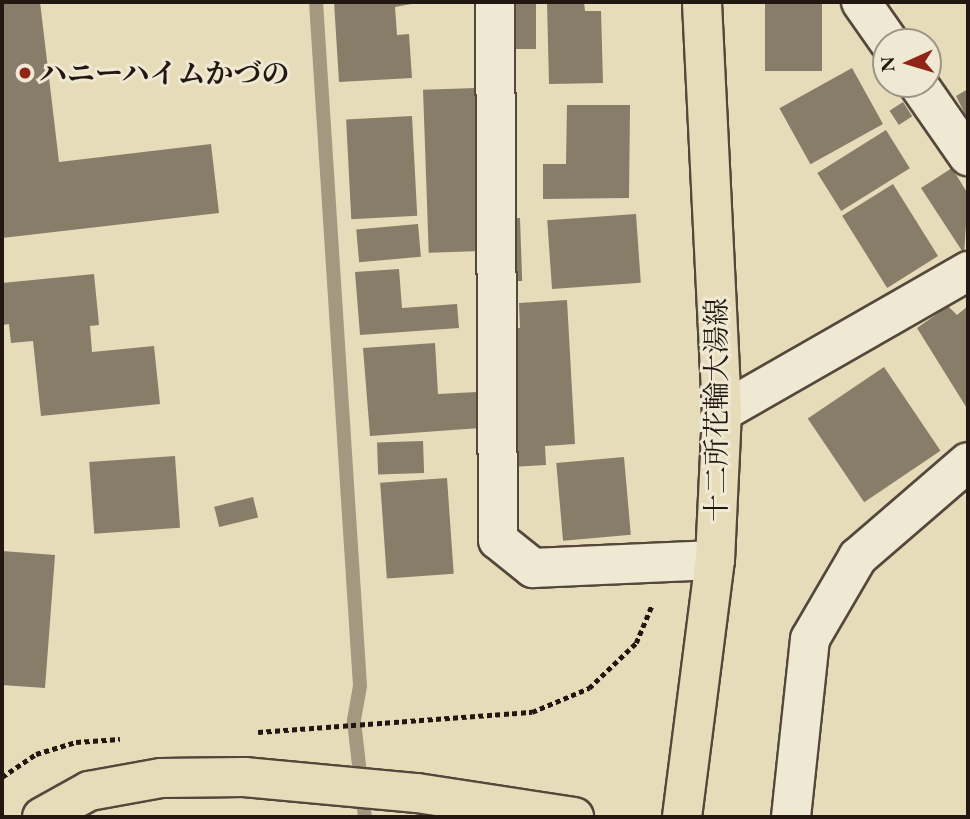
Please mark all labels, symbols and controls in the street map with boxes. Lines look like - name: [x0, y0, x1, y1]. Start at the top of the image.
- north arrow: [872, 28, 942, 98]
- place label: ハニーハイムかづの: [39, 56, 291, 90]
- text: N: [875, 56, 901, 73]
- marker: ハニーハイムかづの: [17, 65, 33, 81]
- street label: 十二所花輪大湯線: [699, 298, 733, 522]

